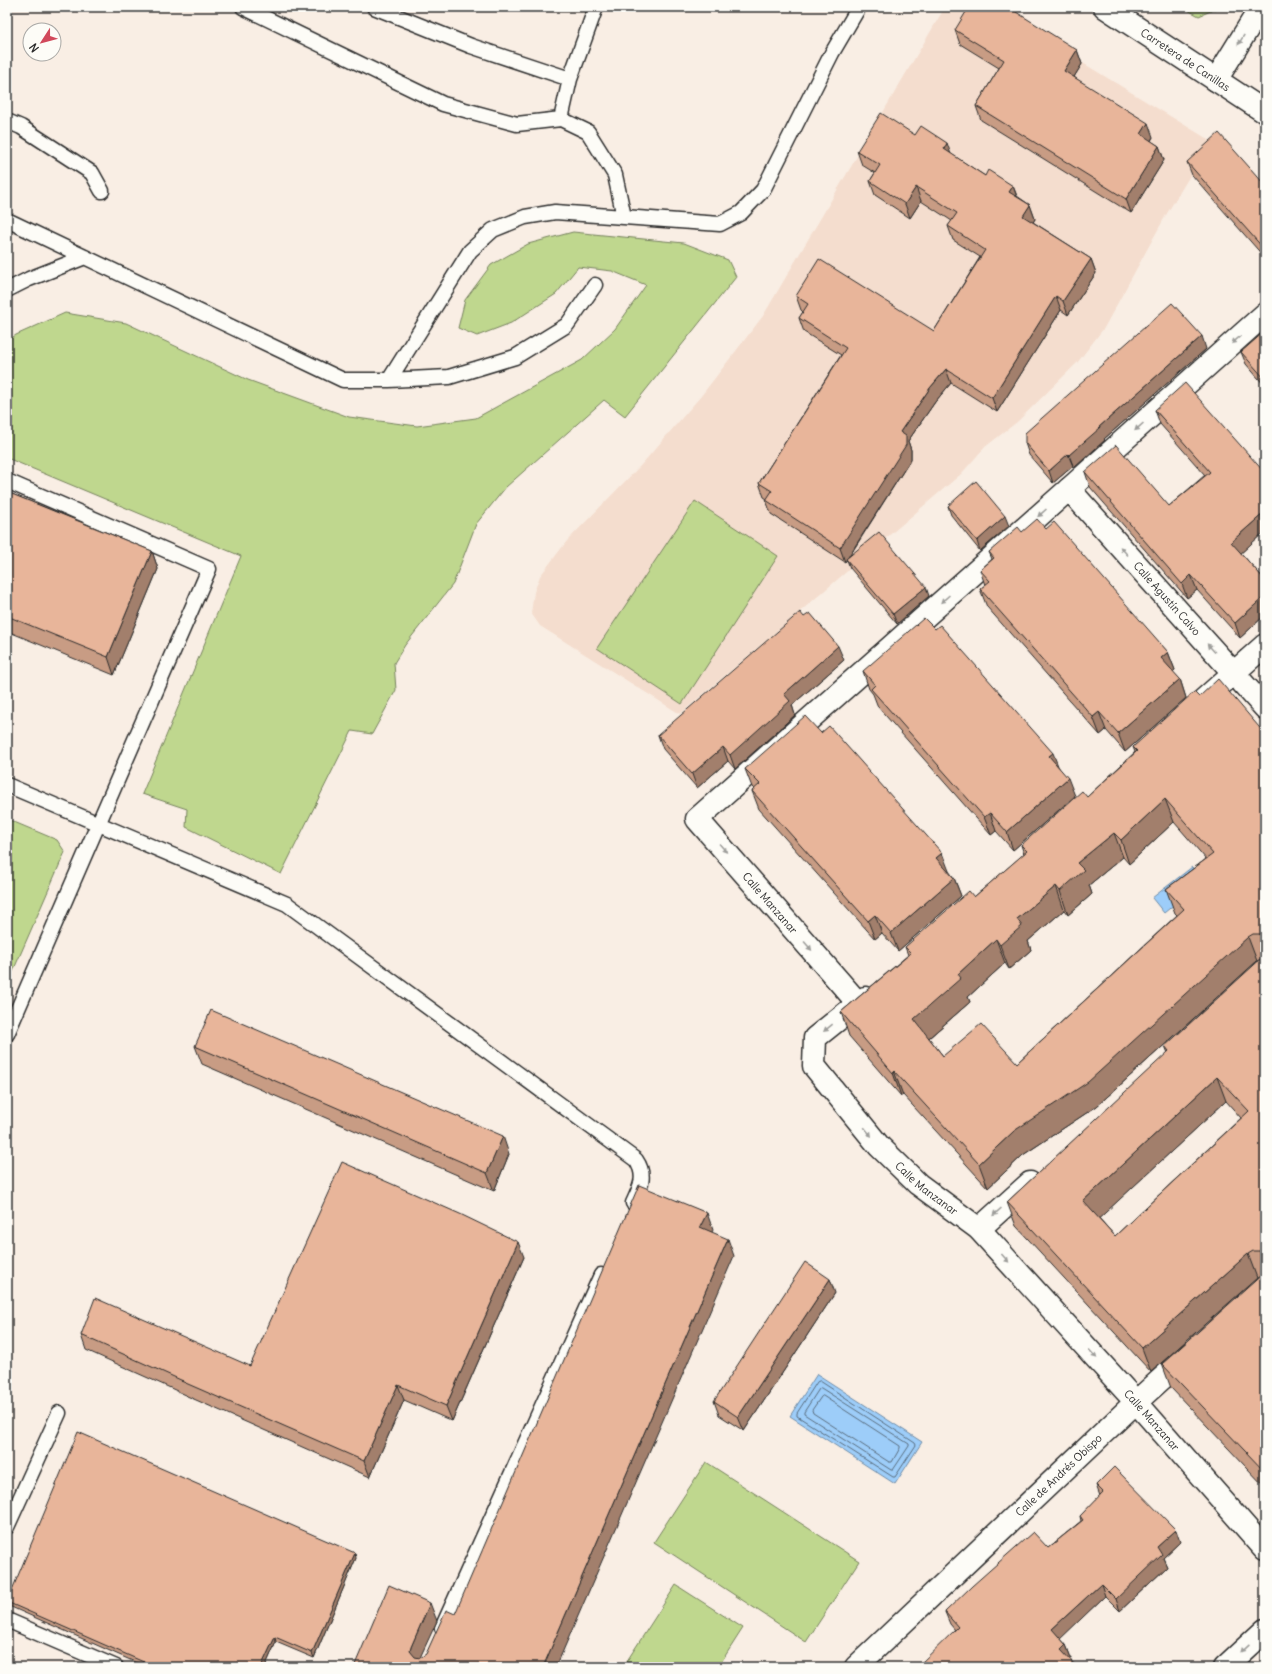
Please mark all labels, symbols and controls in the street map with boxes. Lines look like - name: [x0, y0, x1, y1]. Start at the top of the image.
- north arrow: [22, 22, 62, 62]
- street label: Carretera de Canillas: [1138, 25, 1233, 94]
- one-way arrow: [1237, 34, 1244, 46]
- text: N: [26, 41, 42, 55]
- one-way arrow: [1231, 335, 1241, 344]
- one-way arrow: [1134, 422, 1144, 431]
- one-way arrow: [1037, 509, 1048, 518]
- one-way arrow: [1120, 546, 1129, 556]
- street label: Calle Agustín Calvo: [1130, 559, 1204, 638]
- one-way arrow: [940, 595, 950, 604]
- one-way arrow: [1207, 643, 1216, 652]
- one-way arrow: [718, 843, 727, 853]
- street label: Calle Manzanar: [739, 869, 801, 937]
- one-way arrow: [804, 941, 813, 951]
- one-way arrow: [822, 1023, 833, 1032]
- one-way arrow: [863, 1127, 872, 1138]
- street label: Calle Manzanar: [892, 1159, 961, 1218]
- one-way arrow: [992, 1208, 1002, 1217]
- one-way arrow: [1000, 1253, 1009, 1262]
- one-way arrow: [1088, 1349, 1097, 1359]
- street label: Calle Manzanar: [1121, 1387, 1183, 1454]
- street label: Calle de Andrés Obispo: [1012, 1431, 1105, 1520]
- one-way arrow: [1240, 1644, 1250, 1653]

